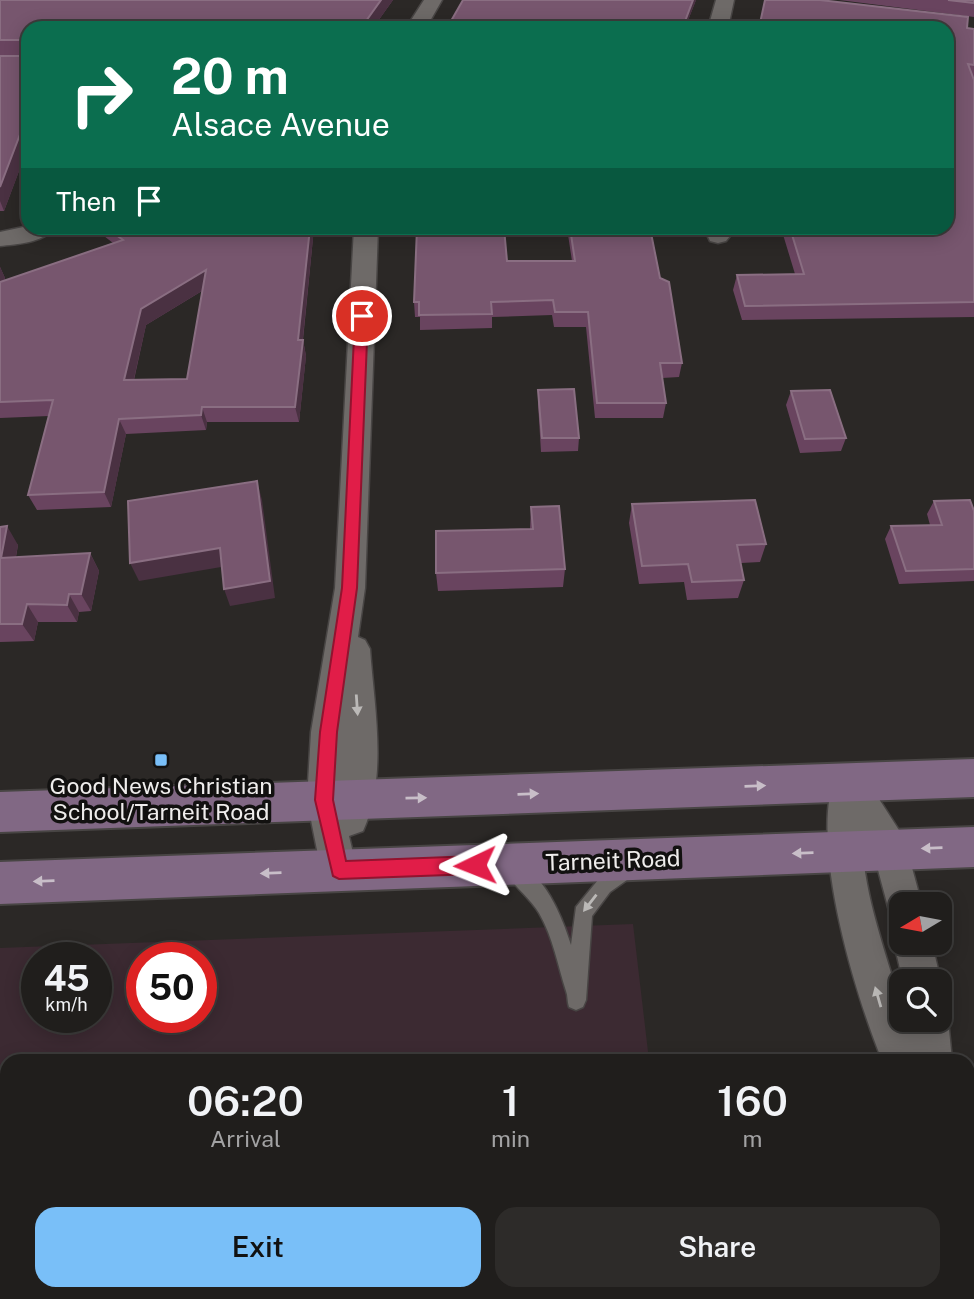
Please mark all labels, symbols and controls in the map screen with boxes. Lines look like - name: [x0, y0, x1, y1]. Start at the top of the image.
- text: 20 m: [171, 47, 289, 105]
- icon: right: [56, 49, 147, 140]
- text: Alsace Avenue: [171, 106, 390, 143]
- icon: arrive: [130, 182, 168, 220]
- text: Then: [56, 186, 116, 217]
- pin: [332, 286, 392, 346]
- icon: arrive: [343, 297, 381, 335]
- one-way arrow: [352, 695, 363, 717]
- marker: Good News Christian School/Tarneit Road: [153, 752, 169, 768]
- place label: Good News Christian School/Tarneit Road: [50, 772, 272, 825]
- one-way arrow: [745, 780, 767, 791]
- one-way arrow: [517, 789, 539, 800]
- one-way arrow: [406, 792, 428, 803]
- position arrow: [438, 828, 512, 902]
- one-way arrow: [921, 843, 943, 854]
- street label: Tarneit Road: [545, 844, 681, 876]
- one-way arrow: [791, 848, 813, 859]
- one-way arrow: [260, 867, 282, 878]
- one-way arrow: [32, 875, 54, 887]
- north arrow: [889, 892, 952, 956]
- map controls: [889, 892, 952, 1032]
- one-way arrow: [583, 894, 598, 912]
- speed limit sign: 50: [126, 942, 217, 1033]
- text: 45: [43, 958, 90, 999]
- button: search: [889, 969, 952, 1032]
- one-way arrow: [873, 986, 883, 1007]
- text: km/h: [45, 994, 88, 1015]
- text: 06:20: [187, 1076, 304, 1125]
- text: 1: [502, 1076, 519, 1125]
- text: 160: [717, 1076, 788, 1125]
- text: Arrival: [210, 1125, 281, 1152]
- text: min: [491, 1125, 530, 1152]
- text: m: [743, 1125, 762, 1152]
- button: Exit: [35, 1207, 481, 1287]
- button: Share: [495, 1207, 940, 1287]

